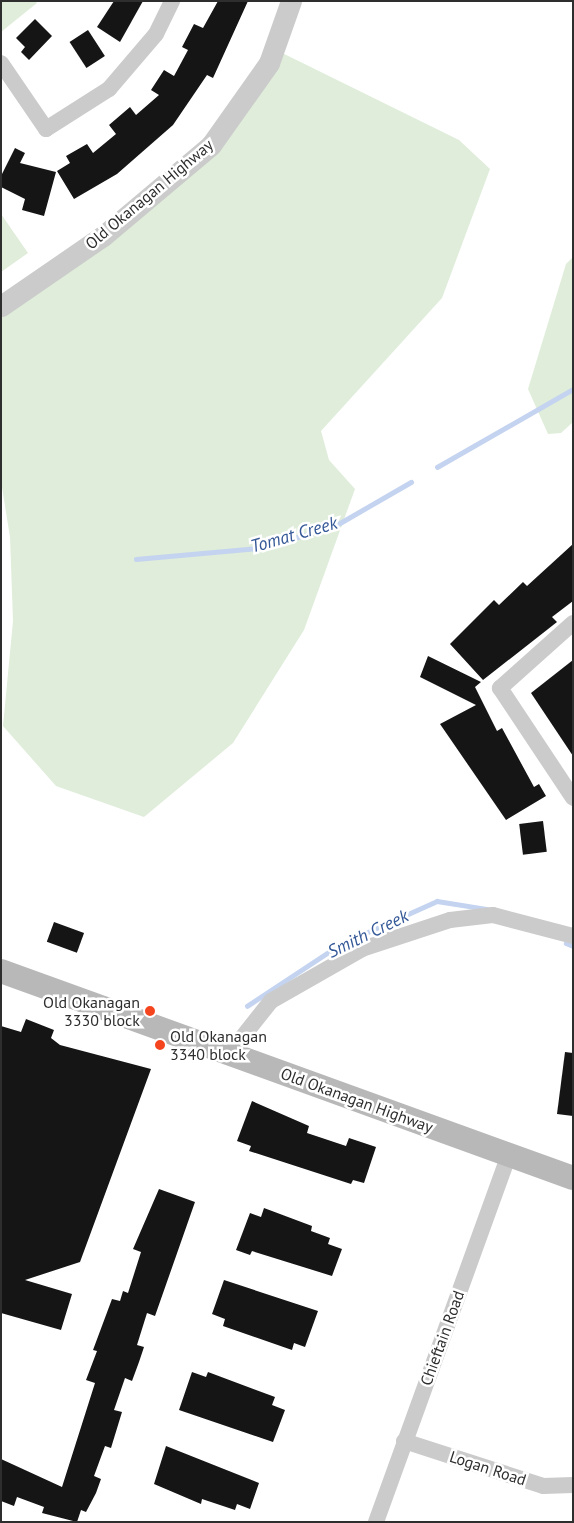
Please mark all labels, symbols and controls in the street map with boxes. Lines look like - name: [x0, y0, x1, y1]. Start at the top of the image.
- street label: Old Okanagan Highway: [81, 135, 217, 253]
- water label: Tomat Creek: [248, 512, 340, 558]
- water label: Smith Creek: [324, 905, 412, 963]
- place label: Old Okanagan 3330 block: [43, 992, 140, 1030]
- marker: Old Okanagan 3330 block: [144, 1005, 156, 1017]
- place label: Old Okanagan 3340 block: [170, 1026, 267, 1064]
- marker: Old Okanagan 3340 block: [154, 1039, 166, 1051]
- street label: Old Okanagan Highway: [278, 1063, 436, 1137]
- street label: Chieftain Road: [416, 1288, 468, 1388]
- street label: Logan Road: [447, 1447, 529, 1489]

